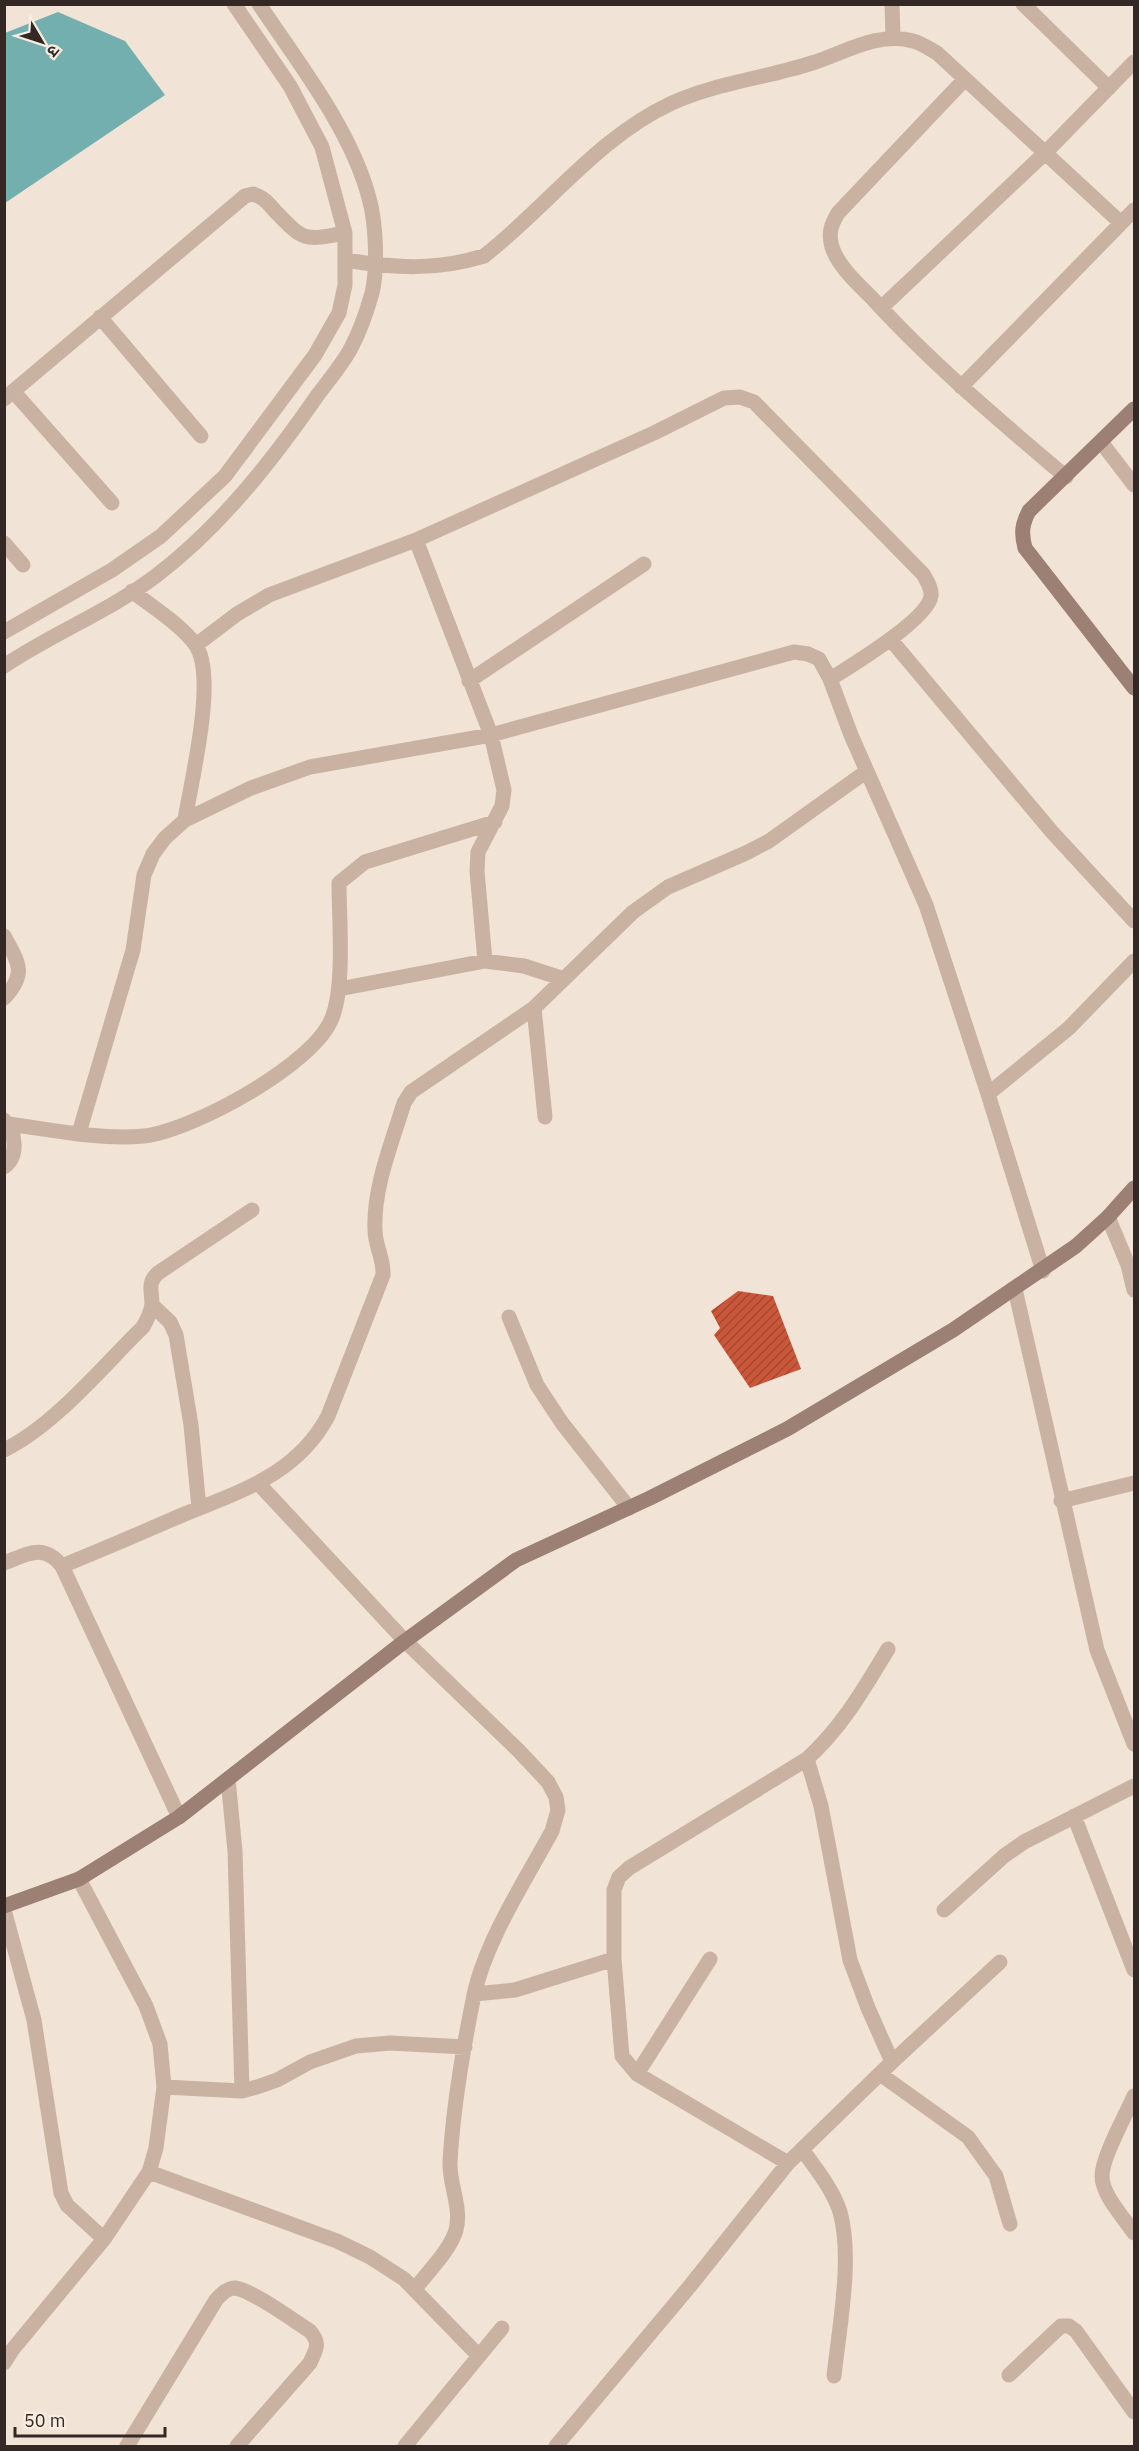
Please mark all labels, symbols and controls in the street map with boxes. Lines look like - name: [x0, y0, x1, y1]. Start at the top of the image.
- north arrow: [12, 12, 72, 72]
- text: उ: [43, 42, 64, 62]
- scale bar: [15, 2400, 165, 2438]
- text: 50 m: [24, 2409, 66, 2432]

